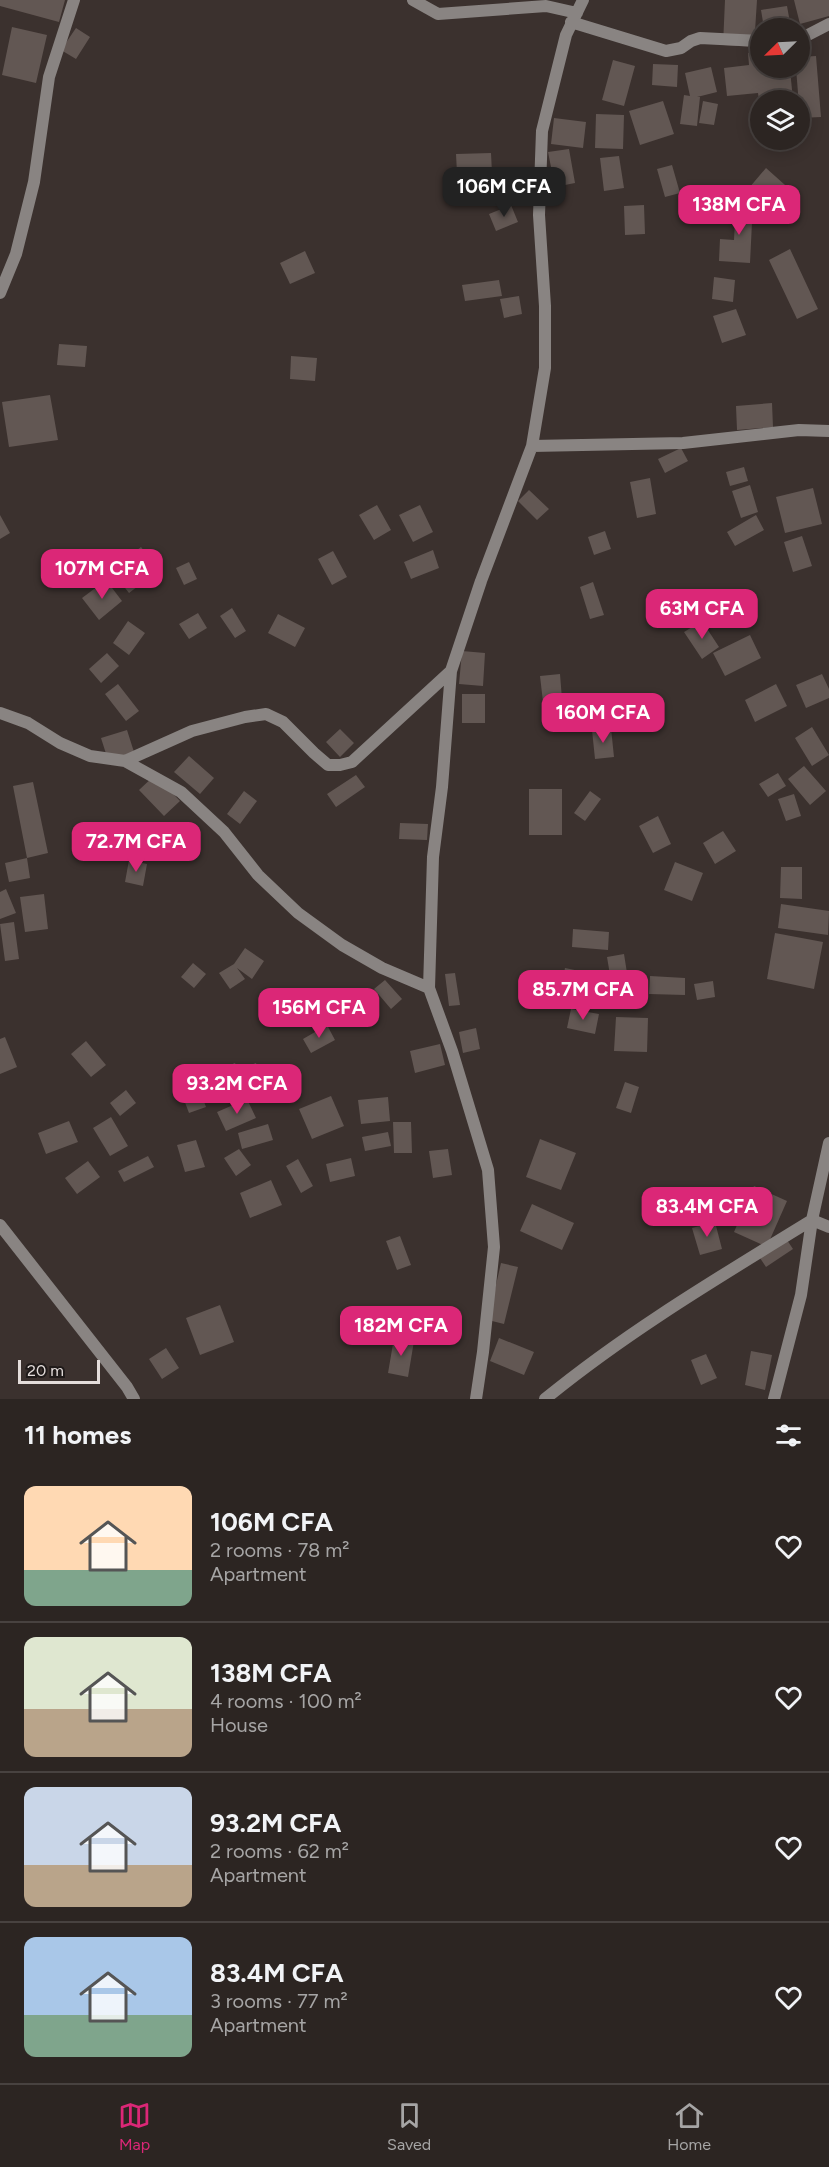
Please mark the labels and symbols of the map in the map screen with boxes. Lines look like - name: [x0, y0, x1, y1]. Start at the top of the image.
- north arrow: [750, 18, 810, 78]
- pin: 106M CFA: [442, 167, 566, 218]
- pin: 138M CFA: [677, 185, 801, 236]
- pin: 107M CFA: [40, 549, 164, 600]
- pin: 63M CFA: [647, 589, 757, 640]
- pin: 160M CFA: [541, 693, 665, 744]
- pin: 72.7M CFA: [67, 822, 205, 873]
- pin: 85.7M CFA: [514, 970, 652, 1021]
- pin: 156M CFA: [257, 988, 381, 1039]
- pin: 93.2M CFA: [168, 1064, 306, 1115]
- pin: 83.4M CFA: [638, 1187, 776, 1238]
- pin: 182M CFA: [339, 1306, 463, 1357]
- scale bar: [18, 1357, 100, 1384]

